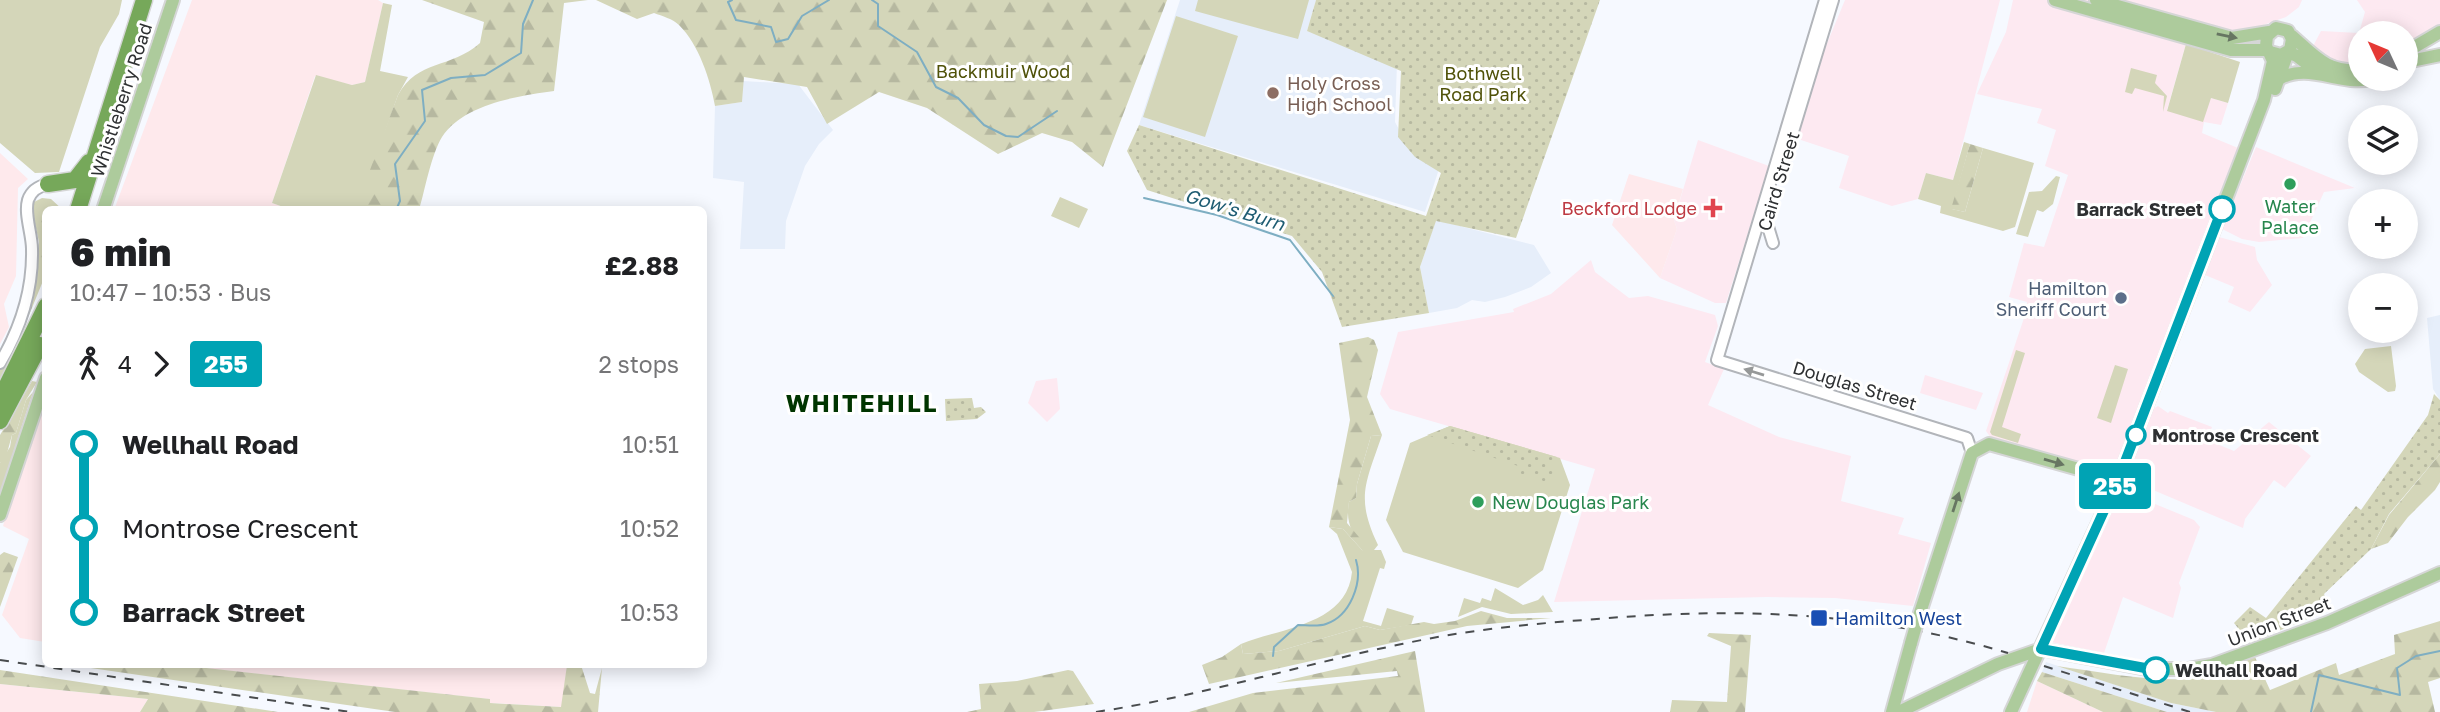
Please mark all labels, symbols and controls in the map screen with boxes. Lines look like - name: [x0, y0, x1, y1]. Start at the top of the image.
- street label: Whistleberry Road: [86, 20, 156, 180]
- north arrow: [2348, 21, 2418, 91]
- map controls: [2348, 21, 2418, 343]
- one-way arrow: [2216, 31, 2238, 42]
- park label: Backmuir Wood: [936, 60, 1070, 82]
- park label: Bothwell Road Park: [1439, 62, 1527, 105]
- place label: Holy Cross High School: [1287, 72, 1392, 115]
- marker: Holy Cross High School: [1265, 85, 1281, 101]
- button: layers: [2348, 105, 2418, 175]
- street label: Caird Street: [1752, 129, 1804, 233]
- marker: Water Palace: [2282, 176, 2298, 192]
- water label: Gow's Burn: [1182, 183, 1289, 235]
- button: +: [2348, 189, 2418, 259]
- place label: Water Palace: [2261, 195, 2319, 238]
- marker: Barrack Street: [2209, 196, 2235, 222]
- place label: Beckford Lodge: [1561, 197, 1697, 219]
- marker: Beckford Lodge: [1703, 198, 1723, 218]
- place label: Barrack Street: [2076, 198, 2203, 220]
- text: 6 min: [70, 229, 171, 274]
- text: £2.88: [604, 250, 679, 281]
- button: −: [2348, 273, 2418, 343]
- place label: Hamilton Sheriff Court: [1996, 277, 2107, 320]
- text: 10:47 – 10:53 · Bus: [70, 278, 271, 306]
- marker: Hamilton Sheriff Court: [2113, 290, 2129, 306]
- icon: walk: [70, 345, 108, 383]
- icon: forward: [142, 345, 180, 383]
- text: 255: [204, 349, 248, 378]
- text: 4: [118, 350, 132, 378]
- text: 2 stops: [598, 350, 679, 378]
- street label: Douglas Street: [1790, 356, 1920, 414]
- one-way arrow: [1744, 366, 1765, 376]
- district label: WHITEHILL: [786, 388, 938, 417]
- place label: Montrose Crescent: [2152, 424, 2319, 446]
- marker: Montrose Crescent: [2126, 425, 2146, 445]
- text: Wellhall Road: [122, 429, 299, 460]
- text: 10:51: [622, 430, 679, 458]
- one-way arrow: [2043, 457, 2065, 468]
- line badge: 255: [2075, 463, 2155, 509]
- text: 255: [2093, 471, 2137, 500]
- place label: New Douglas Park: [1492, 491, 1649, 513]
- one-way arrow: [1952, 491, 1962, 512]
- marker: New Douglas Park: [1470, 494, 1486, 510]
- text: Montrose Crescent: [122, 513, 359, 544]
- text: 10:52: [620, 514, 679, 542]
- street label: Union Street: [2224, 591, 2334, 651]
- text: Barrack Street: [122, 597, 305, 628]
- text: 10:53: [620, 598, 679, 626]
- place label: Hamilton West: [1835, 607, 1962, 629]
- marker: Hamilton West: [1809, 608, 1829, 628]
- marker: Wellhall Road: [2143, 657, 2169, 683]
- place label: Wellhall Road: [2175, 659, 2297, 681]

